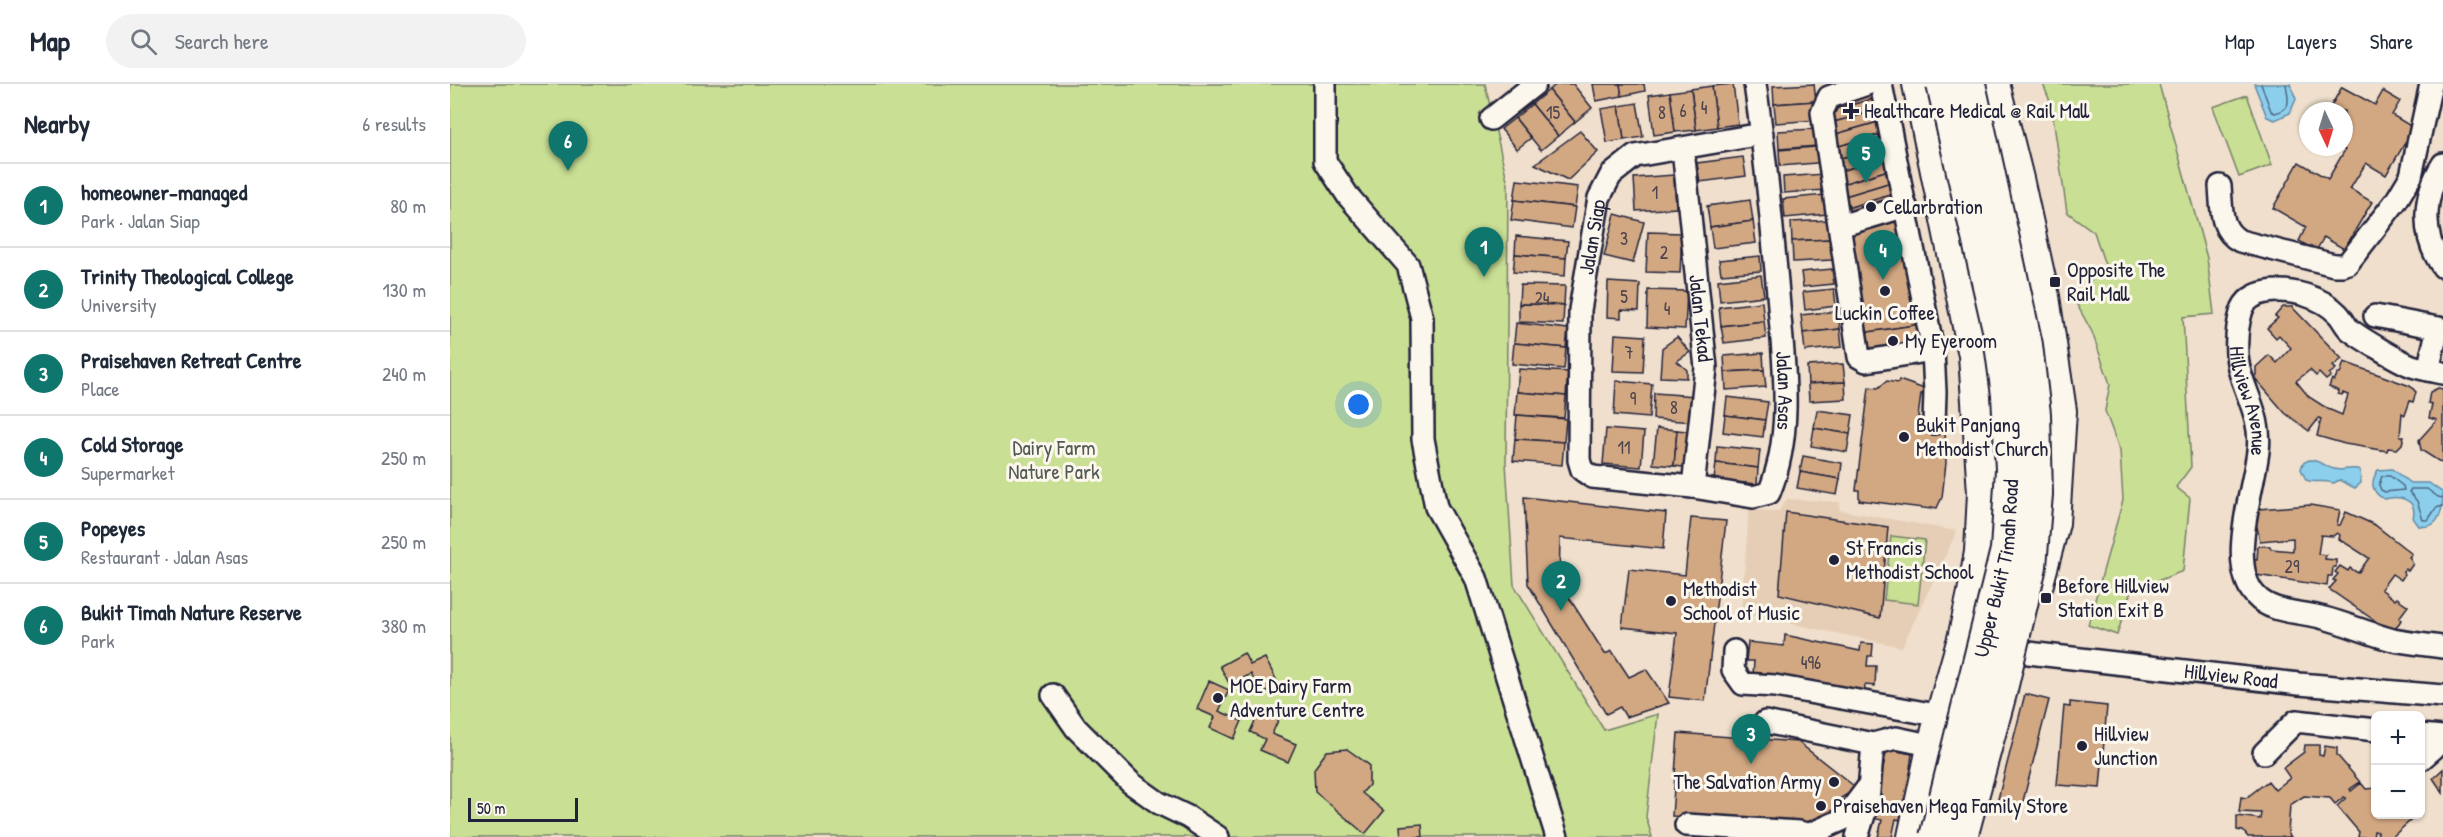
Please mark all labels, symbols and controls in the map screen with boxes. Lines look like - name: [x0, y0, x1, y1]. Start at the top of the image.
- search box: [106, 14, 526, 68]
- text: Map: [30, 22, 70, 60]
- icon: search: [127, 25, 160, 58]
- text: Search here: [175, 26, 269, 56]
- text: Map: [2225, 27, 2254, 56]
- text: Layers: [2287, 27, 2337, 56]
- text: Share: [2370, 27, 2413, 56]
- house number: 4: [1701, 95, 1708, 120]
- place label: Healthcare Medical @ Rail Mall: [1864, 96, 2090, 125]
- house number: 6: [1679, 98, 1687, 123]
- house number: 15: [1546, 100, 1560, 125]
- house number: 8: [1658, 100, 1666, 125]
- marker: Healthcare Medical @ Rail Mall: [1842, 102, 1860, 120]
- north arrow: [2299, 102, 2353, 156]
- text: Nearby: [24, 106, 90, 141]
- text: 6 results: [362, 110, 426, 137]
- pin: 6: [548, 122, 588, 171]
- pin: 5: [1846, 134, 1886, 183]
- text: homeowner-managed: [81, 177, 247, 207]
- house number: 1: [1652, 180, 1658, 205]
- text: 1: [40, 192, 47, 219]
- text: 80 m: [390, 192, 426, 219]
- place label: Cellarbration: [1883, 192, 1983, 221]
- street label: Jalan Siap: [1571, 197, 1613, 277]
- marker: Cellarbration: [1864, 200, 1878, 214]
- text: Park · Jalan Siap: [81, 207, 200, 234]
- house number: 3: [1620, 226, 1628, 251]
- pin: 1: [1464, 228, 1504, 277]
- pin: 4: [1864, 230, 1902, 280]
- house number: 2: [1660, 240, 1669, 265]
- place label: Opposite The Rail Mall: [2067, 255, 2165, 308]
- text: Trinity Theological College: [81, 261, 294, 291]
- street label: Jalan Tekad: [1682, 273, 1720, 363]
- marker: Opposite The Rail Mall: [2048, 275, 2062, 289]
- text: 2: [39, 276, 48, 303]
- text: 130 m: [383, 276, 426, 303]
- house number: 5: [1620, 284, 1628, 309]
- marker: Luckin Coffee: [1878, 284, 1892, 298]
- house number: 24: [1534, 286, 1550, 311]
- text: University: [81, 291, 157, 318]
- house number: 4: [1664, 296, 1671, 321]
- place label: Luckin Coffee: [1835, 298, 1935, 327]
- place label: My Eyeroom: [1905, 326, 1997, 355]
- marker: My Eyeroom: [1886, 334, 1900, 348]
- house number: 7: [1625, 340, 1634, 365]
- text: Praisehaven Retreat Centre: [81, 345, 302, 375]
- street label: Hillview Avenue: [2223, 346, 2274, 458]
- street label: Jalan Asas: [1769, 350, 1800, 431]
- text: 3: [39, 360, 48, 387]
- text: 240 m: [382, 360, 426, 387]
- text: Place: [81, 375, 120, 402]
- house number: 9: [1630, 386, 1637, 411]
- your location: [1344, 390, 1373, 419]
- house number: 8: [1670, 395, 1678, 420]
- place label: Bukit Panjang Methodist Church: [1916, 410, 2048, 463]
- text: Cold Storage: [81, 429, 184, 459]
- marker: Bukit Panjang Methodist Church: [1897, 430, 1911, 444]
- park label: Dairy Farm Nature Park: [1008, 433, 1100, 486]
- house number: 11: [1617, 435, 1631, 460]
- text: 4: [40, 444, 47, 471]
- text: 250 m: [381, 444, 426, 471]
- text: Supermarket: [81, 459, 175, 486]
- street label: Upper Bukit Timah Road: [1966, 479, 2025, 660]
- text: Popeyes: [81, 513, 145, 543]
- text: 5: [39, 528, 48, 555]
- text: 250 m: [381, 528, 426, 555]
- place label: St Francis Methodist School: [1846, 533, 1974, 586]
- text: Restaurant · Jalan Asas: [81, 543, 248, 570]
- marker: St Francis Methodist School: [1827, 553, 1841, 567]
- house number: 29: [2284, 554, 2300, 579]
- pin: 2: [1542, 562, 1580, 611]
- place label: Before Hillview Station Exit B: [2058, 571, 2169, 624]
- place label: Methodist School of Music: [1683, 574, 1800, 627]
- marker: Before Hillview Station Exit B: [2039, 591, 2053, 605]
- marker: Methodist School of Music: [1664, 594, 1678, 608]
- text: Bukit Timah Nature Reserve: [81, 597, 302, 627]
- text: 6: [40, 612, 47, 639]
- text: 380 m: [381, 612, 426, 639]
- text: Park: [81, 627, 114, 654]
- house number: 496: [1801, 650, 1821, 675]
- street label: Hillview Road: [2183, 656, 2279, 695]
- place label: MOE Dairy Farm Adventure Centre: [1230, 671, 1365, 724]
- marker: MOE Dairy Farm Adventure Centre: [1211, 691, 1225, 705]
- map controls: [2371, 711, 2425, 819]
- button: +: [2371, 711, 2425, 765]
- pin: 3: [1732, 714, 1770, 764]
- place label: Hillview Junction: [2094, 719, 2158, 772]
- marker: Hillview Junction: [2075, 739, 2089, 753]
- button: −: [2371, 765, 2425, 819]
- place label: The Salvation Army: [1674, 767, 1822, 796]
- marker: The Salvation Army: [1827, 775, 1841, 789]
- place label: Praisehaven Mega Family Store: [1833, 791, 2068, 820]
- scale bar: [468, 795, 578, 822]
- text: 50 m: [477, 797, 506, 819]
- marker: Praisehaven Mega Family Store: [1814, 799, 1828, 813]

